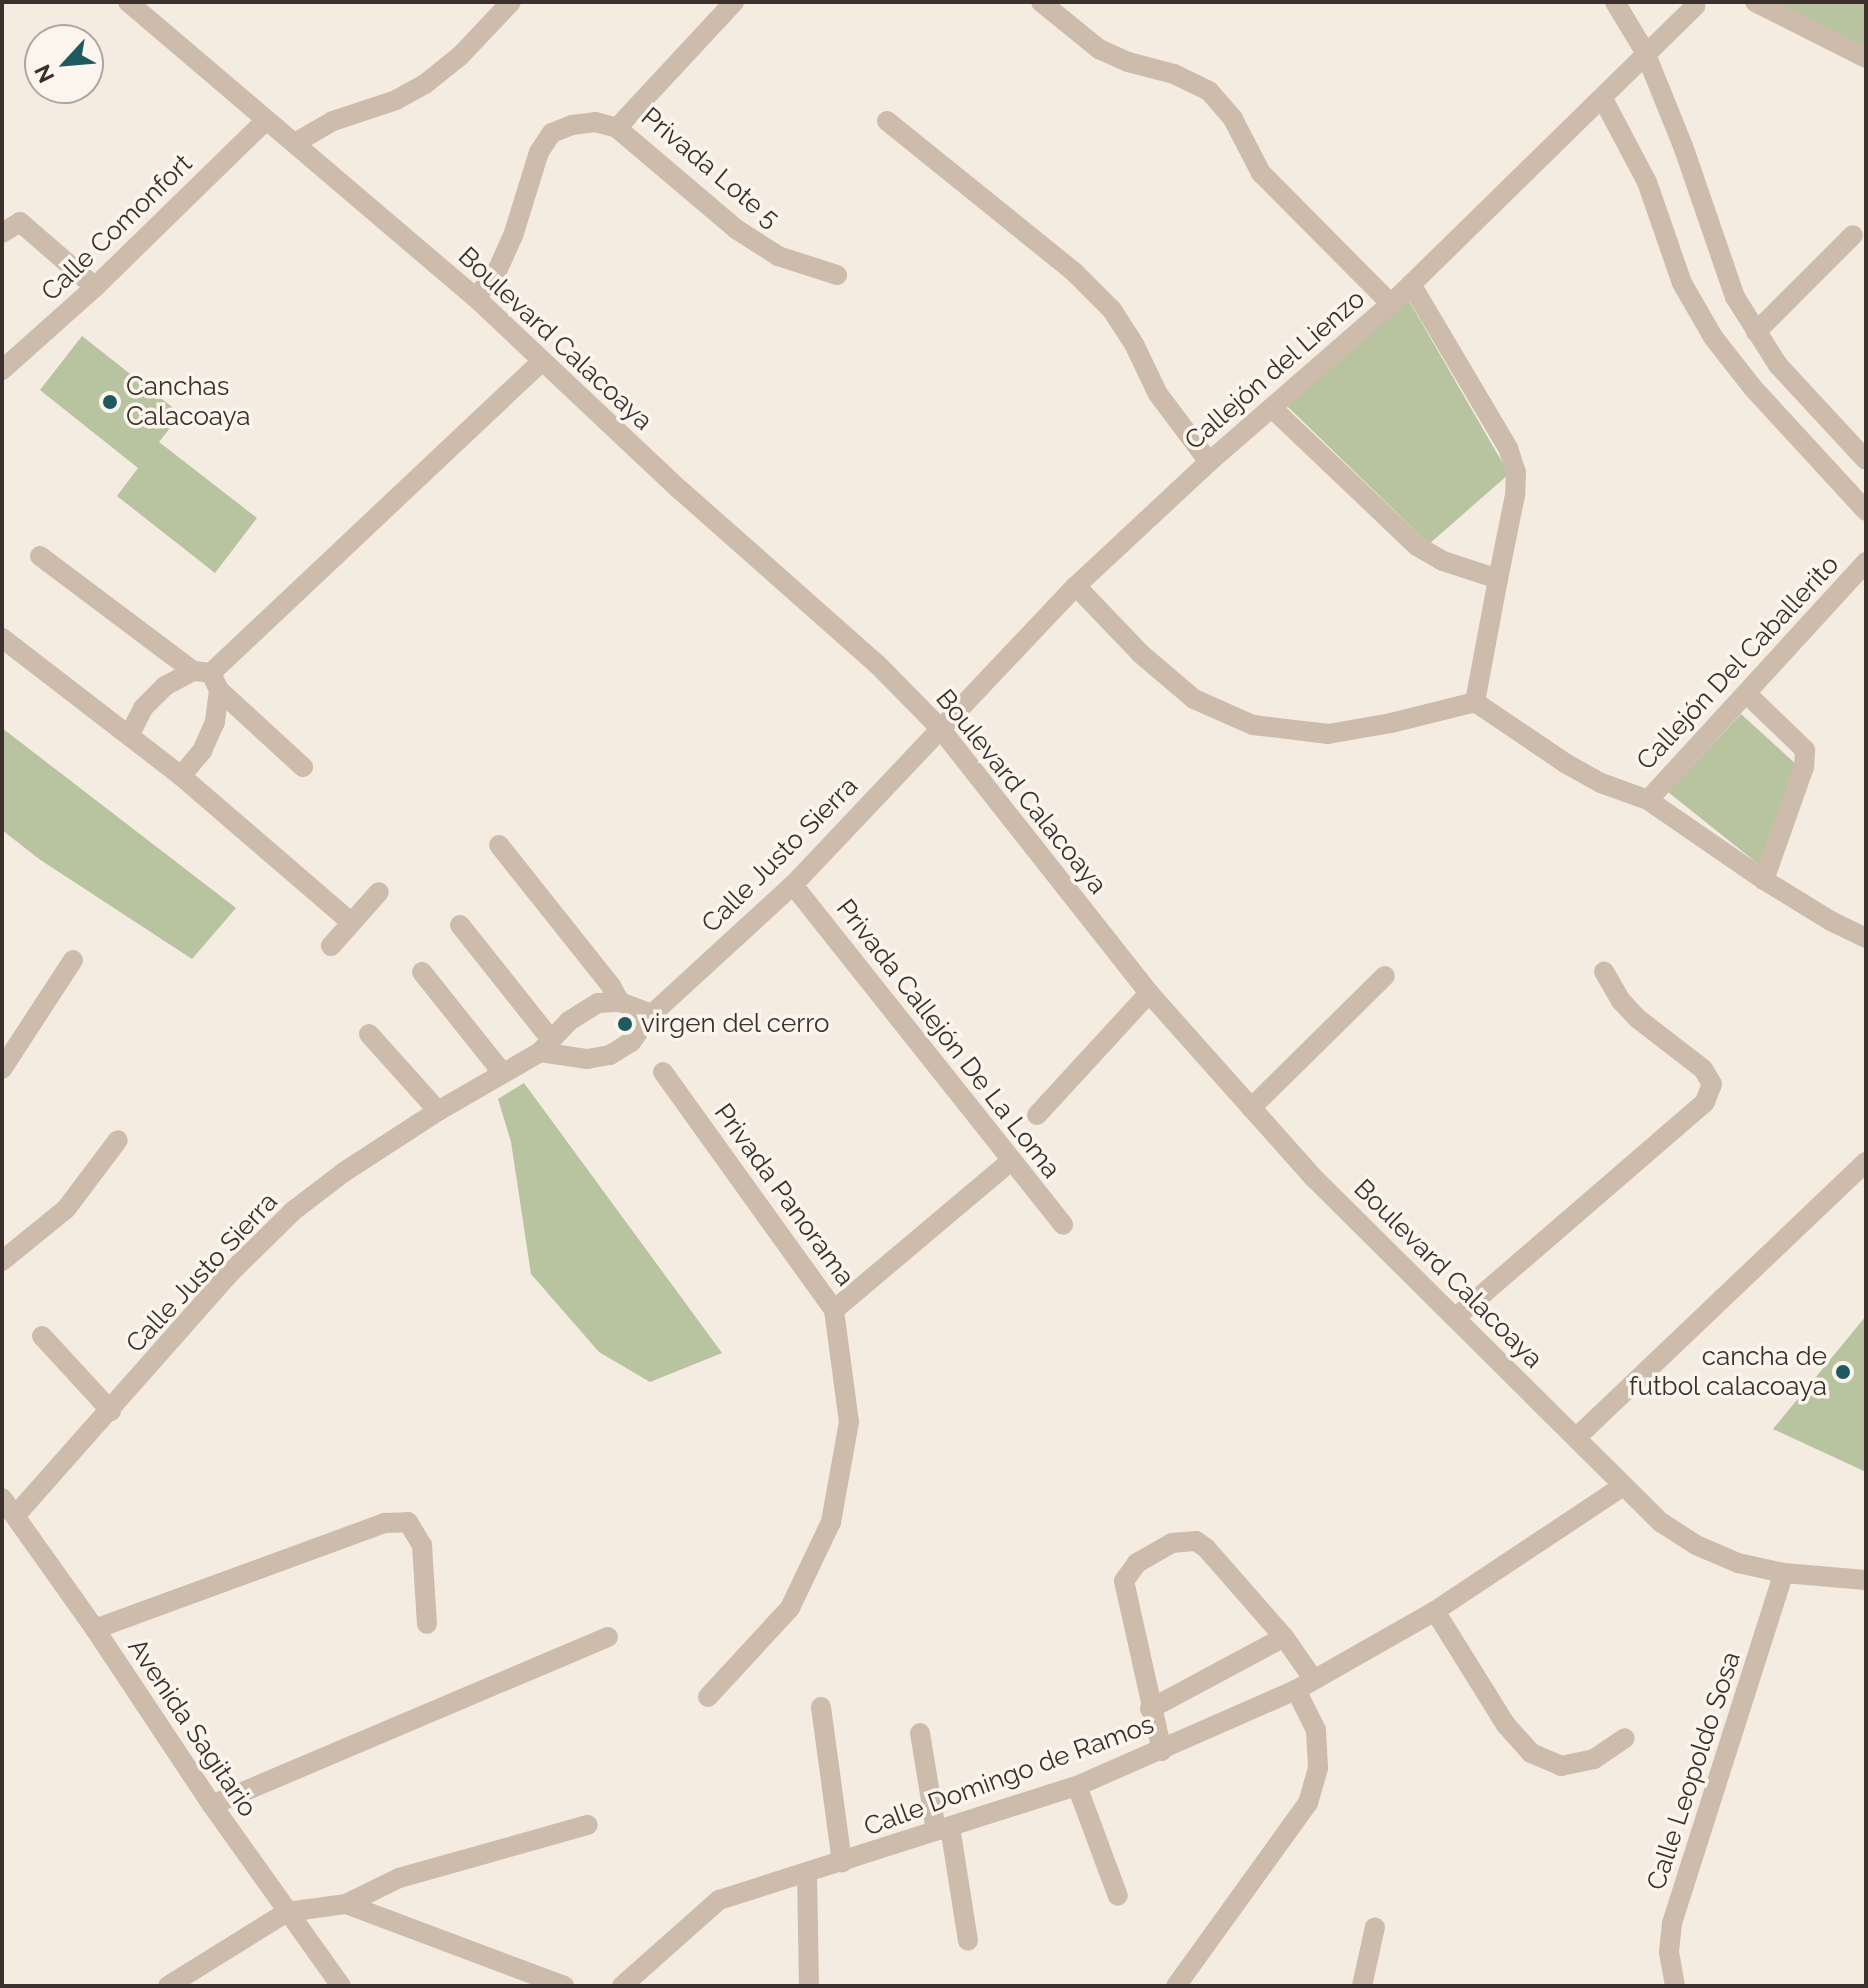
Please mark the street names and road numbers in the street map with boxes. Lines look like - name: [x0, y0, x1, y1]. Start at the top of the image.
- street label: Privada Lote 5: [635, 101, 785, 235]
- street label: Calle Comonfort: [35, 148, 199, 308]
- street label: Boulevard Calacoaya: [451, 241, 659, 437]
- street label: Callejón del Lienzo: [1178, 283, 1372, 457]
- street label: Callejón Del Caballerito: [1630, 549, 1846, 777]
- street label: Boulevard Calacoaya: [929, 683, 1113, 901]
- street label: Calle Justo Sierra: [695, 770, 865, 940]
- street label: Privada Callejón De La Loma: [830, 893, 1066, 1185]
- street label: Privada Panorama: [707, 1098, 861, 1292]
- street label: Boulevard Calacoaya: [1347, 1173, 1549, 1375]
- street label: Calle Justo Sierra: [120, 1186, 284, 1360]
- street label: Avenida Sagitario: [121, 1633, 263, 1823]
- street label: Calle Leopoldo Sosa: [1641, 1648, 1747, 1894]
- street label: Calle Domingo de Ramos: [860, 1709, 1158, 1843]

